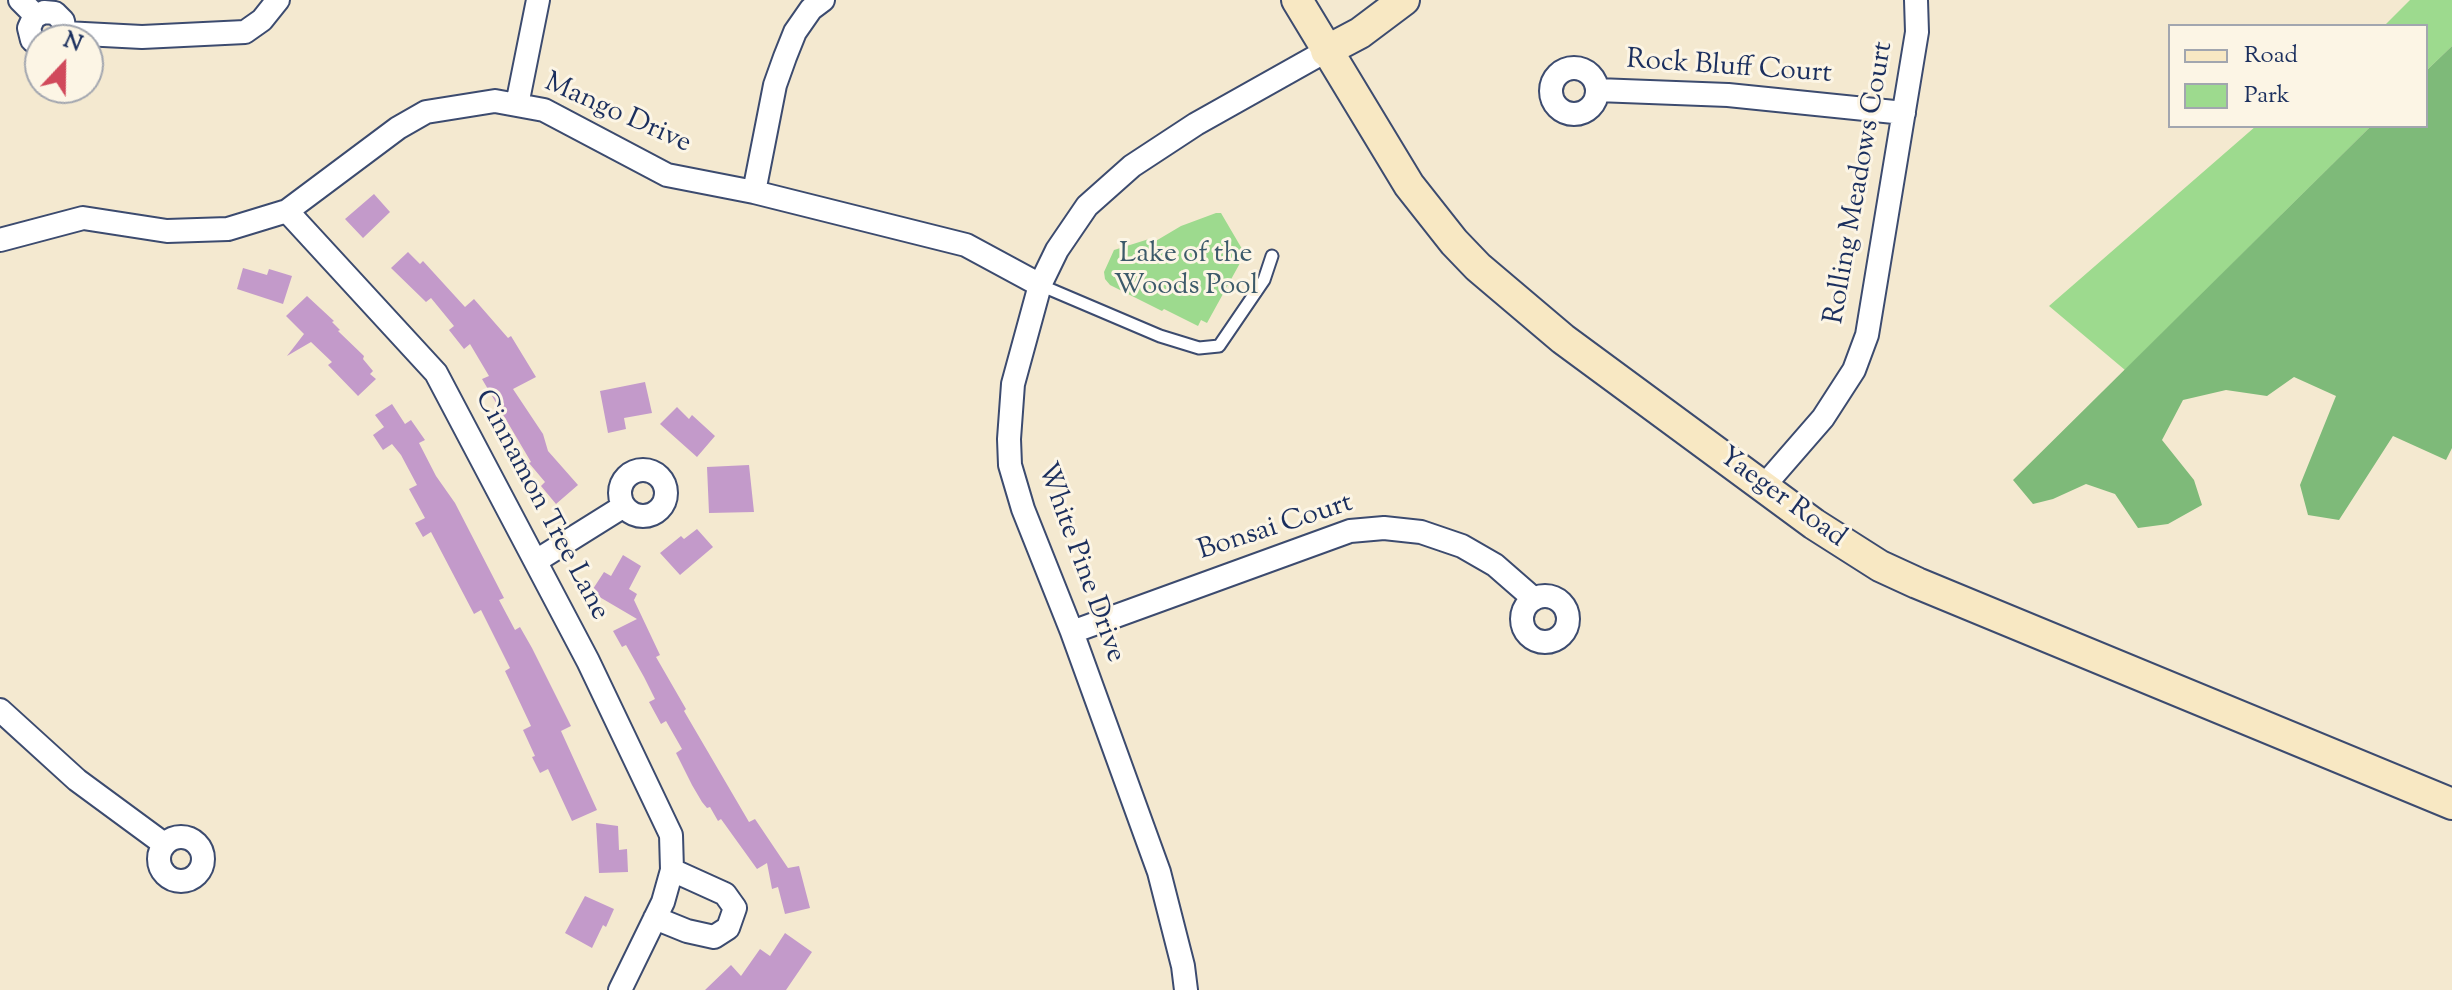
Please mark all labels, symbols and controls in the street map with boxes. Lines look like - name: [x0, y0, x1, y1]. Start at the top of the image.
- north arrow: [24, 24, 104, 104]
- legend: [2168, 24, 2428, 128]
- text: N: [58, 25, 86, 62]
- street label: Rolling Meadows Court: [1820, 39, 1902, 327]
- text: Road: [2244, 39, 2298, 73]
- street label: Rock Bluff Court: [1625, 45, 1833, 93]
- street label: Mango Drive: [538, 68, 696, 162]
- text: Park: [2244, 79, 2290, 113]
- park label: Lake of the Woods Pool: [1114, 239, 1258, 305]
- street label: Cinnamon Tree Lane: [465, 385, 615, 627]
- street label: Yaeger Road: [1711, 441, 1851, 557]
- street label: White Pine Drive: [1027, 459, 1131, 667]
- street label: Bonsai Court: [1194, 488, 1358, 570]

